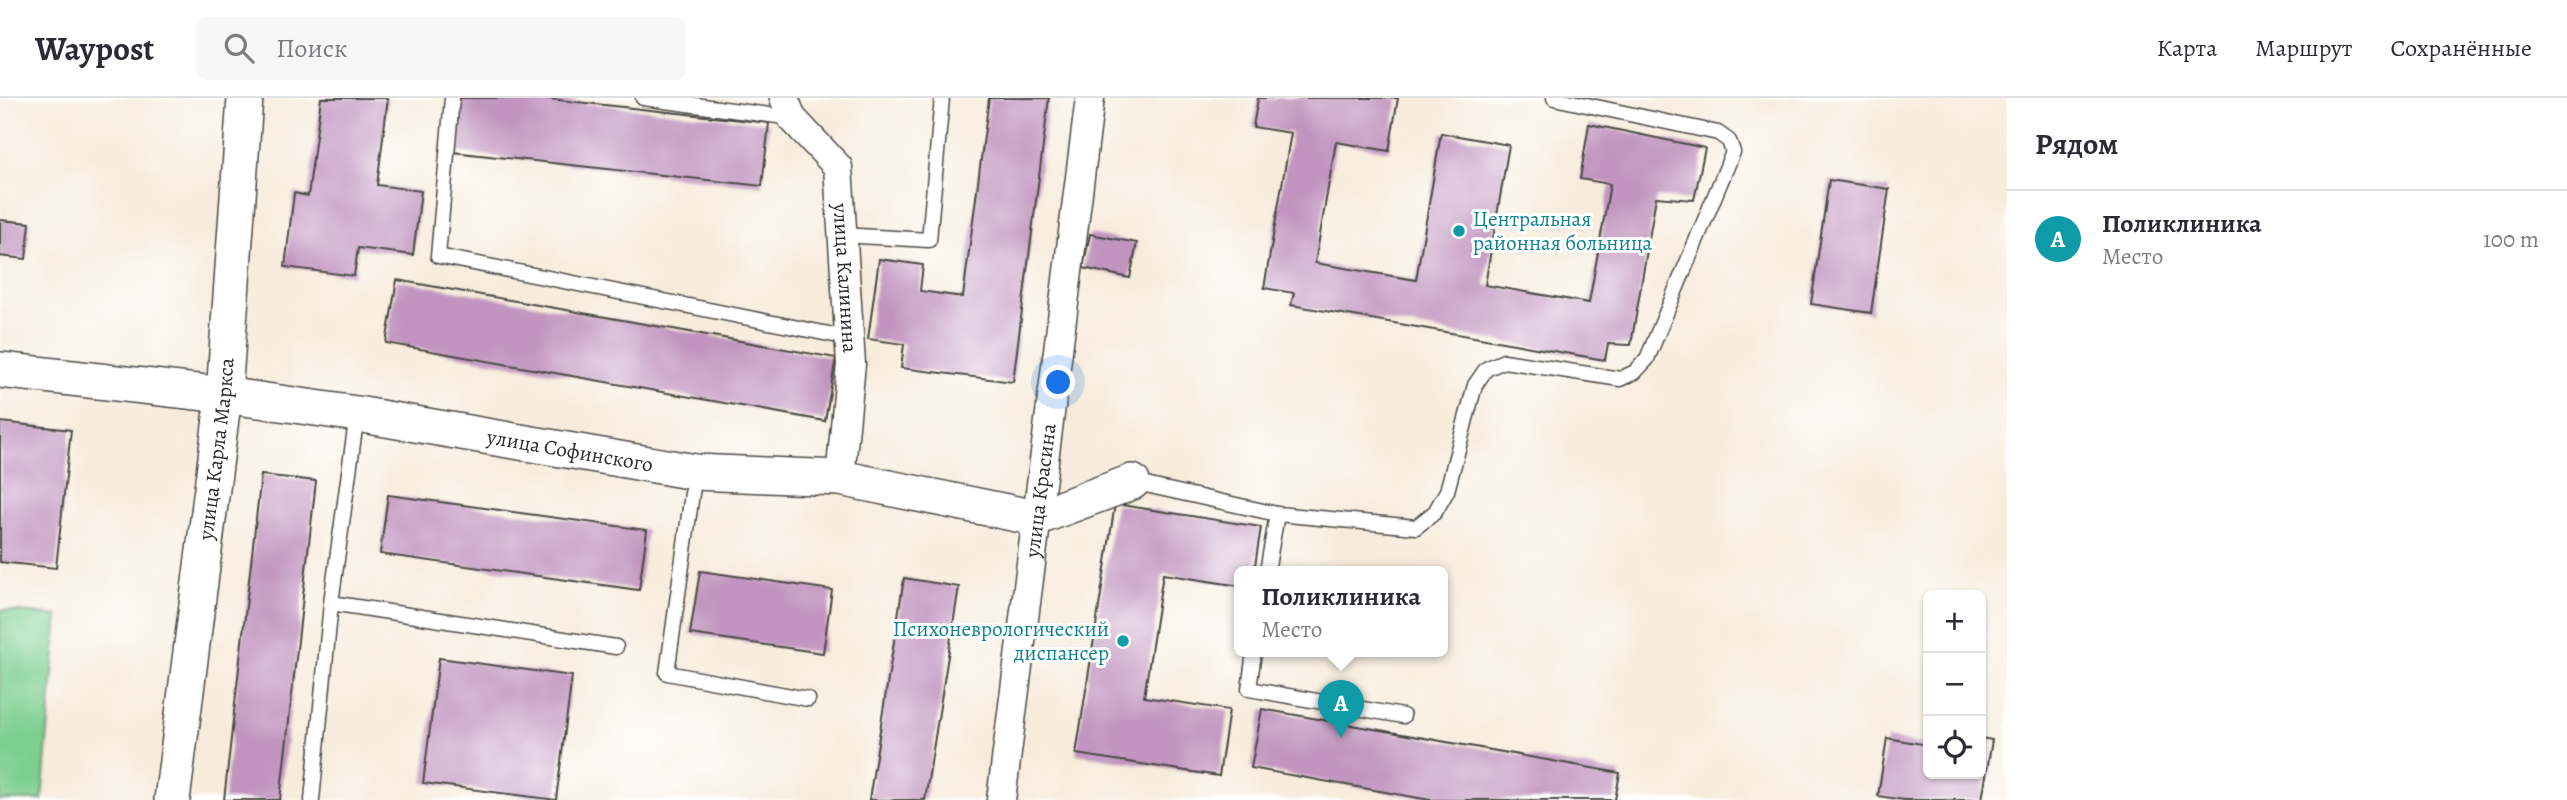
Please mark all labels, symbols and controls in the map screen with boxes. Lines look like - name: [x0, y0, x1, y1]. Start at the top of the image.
- search box: [196, 17, 686, 80]
- text: Waypost: [35, 26, 154, 71]
- icon: search: [220, 29, 258, 67]
- text: Поиск: [276, 31, 347, 66]
- text: Карта: [2157, 32, 2217, 64]
- text: Маршрут: [2255, 32, 2353, 64]
- text: Сохранённые: [2391, 32, 2532, 64]
- text: Рядом: [2035, 124, 2118, 164]
- street label: улица Калинина: [826, 201, 864, 354]
- place label: Центральная районная больница: [1473, 205, 1653, 257]
- text: Поликлиника: [2102, 206, 2262, 241]
- marker: Центральная районная больница: [1451, 223, 1467, 239]
- text: A: [2051, 224, 2065, 255]
- text: 100 m: [2483, 224, 2539, 255]
- text: Место: [2102, 241, 2163, 272]
- street label: улица Карла Маркса: [191, 356, 241, 543]
- your location: [1041, 365, 1075, 399]
- street label: улица Софинского: [484, 422, 655, 479]
- street label: улица Красина: [1018, 422, 1063, 560]
- popup: [1234, 566, 1448, 657]
- text: Поликлиника: [1261, 579, 1421, 614]
- map controls: [1923, 590, 1986, 779]
- button: +: [1923, 590, 1986, 653]
- text: Место: [1261, 614, 1323, 645]
- place label: Психоневрологический диспансер: [893, 615, 1109, 667]
- marker: Психоневрологический диспансер: [1115, 633, 1131, 649]
- button: −: [1923, 653, 1986, 716]
- pin: A: [1318, 680, 1364, 738]
- button: locate: [1923, 716, 1986, 779]

